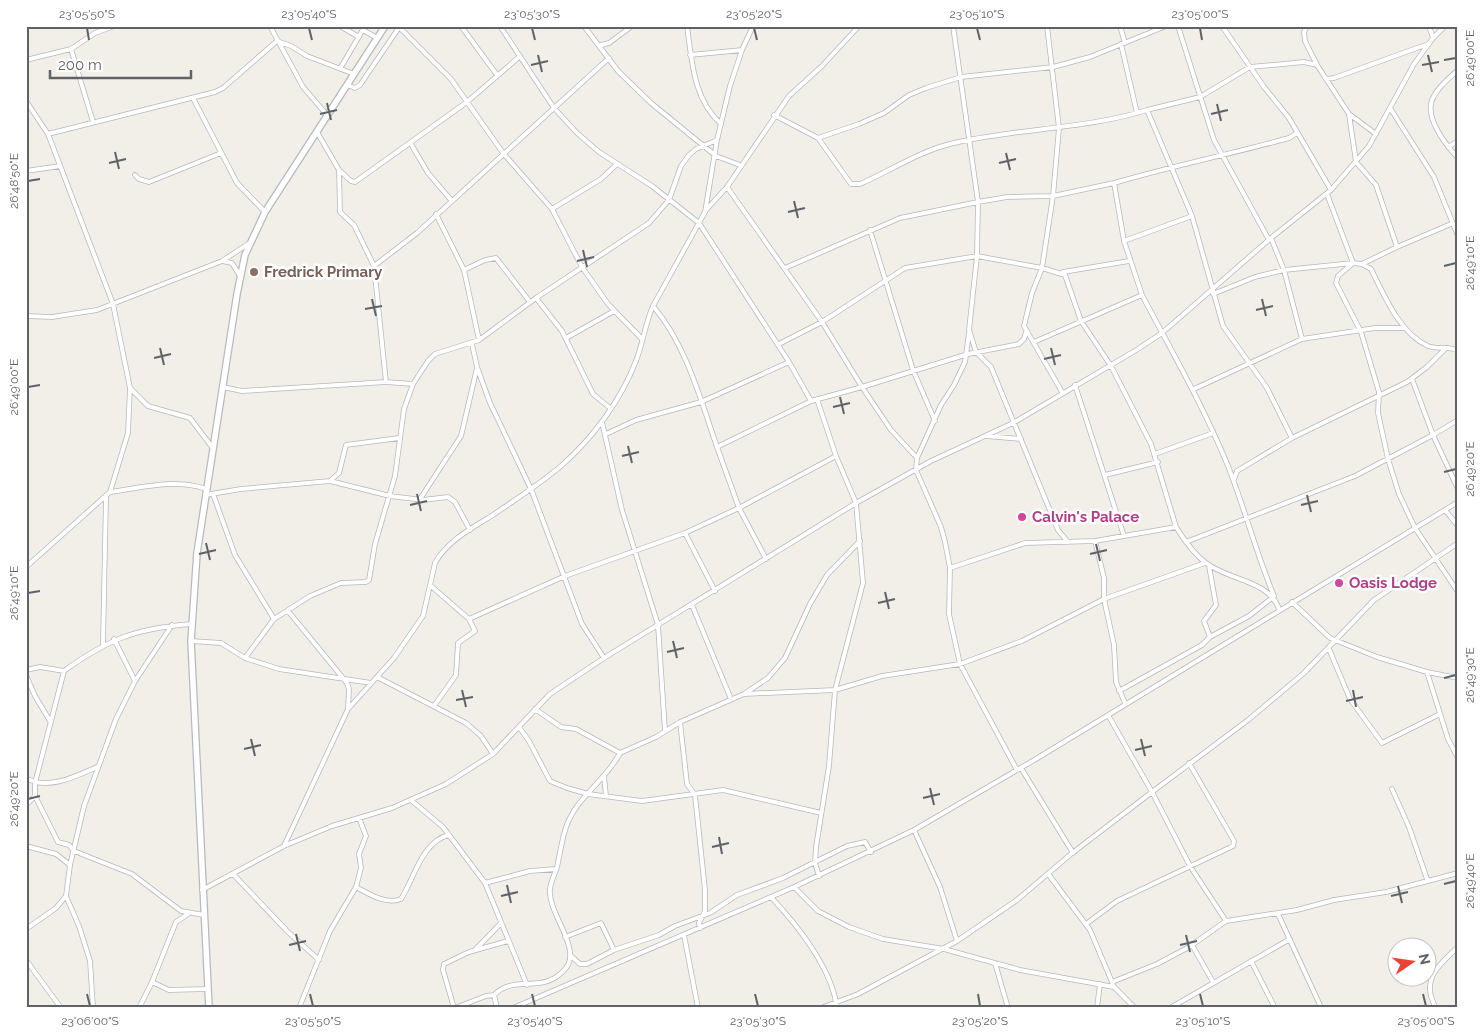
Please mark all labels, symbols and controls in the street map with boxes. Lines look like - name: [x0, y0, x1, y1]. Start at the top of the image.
- text: 23°05'50"S: [59, 7, 115, 21]
- text: 23°05'40"S: [281, 7, 337, 21]
- text: 23°05'30"S: [504, 7, 560, 21]
- text: 23°05'20"S: [726, 7, 782, 21]
- text: 23°05'10"S: [950, 7, 1004, 21]
- text: 23°05'00"S: [1172, 7, 1228, 21]
- text: 26°49'00"E: [1463, 30, 1477, 86]
- scale bar: [50, 48, 191, 80]
- text: 200 m: [58, 56, 102, 74]
- text: 26°48'50"E: [7, 153, 21, 209]
- text: 26°49'10"E: [1463, 236, 1477, 290]
- place label: Fredrick Primary: [264, 263, 383, 281]
- marker: Fredrick Primary: [248, 266, 260, 278]
- text: 26°49'00"E: [7, 359, 21, 415]
- text: 26°49'20"E: [1463, 441, 1477, 497]
- place label: Calvin's Palace: [1032, 508, 1139, 526]
- marker: Calvin's Palace: [1016, 511, 1028, 523]
- text: 26°49'10"E: [7, 566, 21, 620]
- place label: Oasis Lodge: [1349, 574, 1437, 592]
- marker: Oasis Lodge: [1333, 577, 1345, 589]
- text: 26°49'30"E: [1463, 647, 1477, 703]
- text: 26°49'20"E: [7, 771, 21, 827]
- text: 26°49'40"E: [1463, 853, 1477, 909]
- north arrow: [1386, 936, 1436, 986]
- text: N: [1416, 952, 1434, 966]
- text: 23°06'00"S: [61, 1014, 119, 1028]
- text: 23°05'50"S: [285, 1014, 341, 1028]
- text: 23°05'40"S: [507, 1014, 563, 1028]
- text: 23°05'30"S: [730, 1014, 786, 1028]
- text: 23°05'20"S: [952, 1014, 1008, 1028]
- text: 23°05'10"S: [1176, 1014, 1230, 1028]
- text: 23°05'00"S: [1398, 1014, 1454, 1028]

